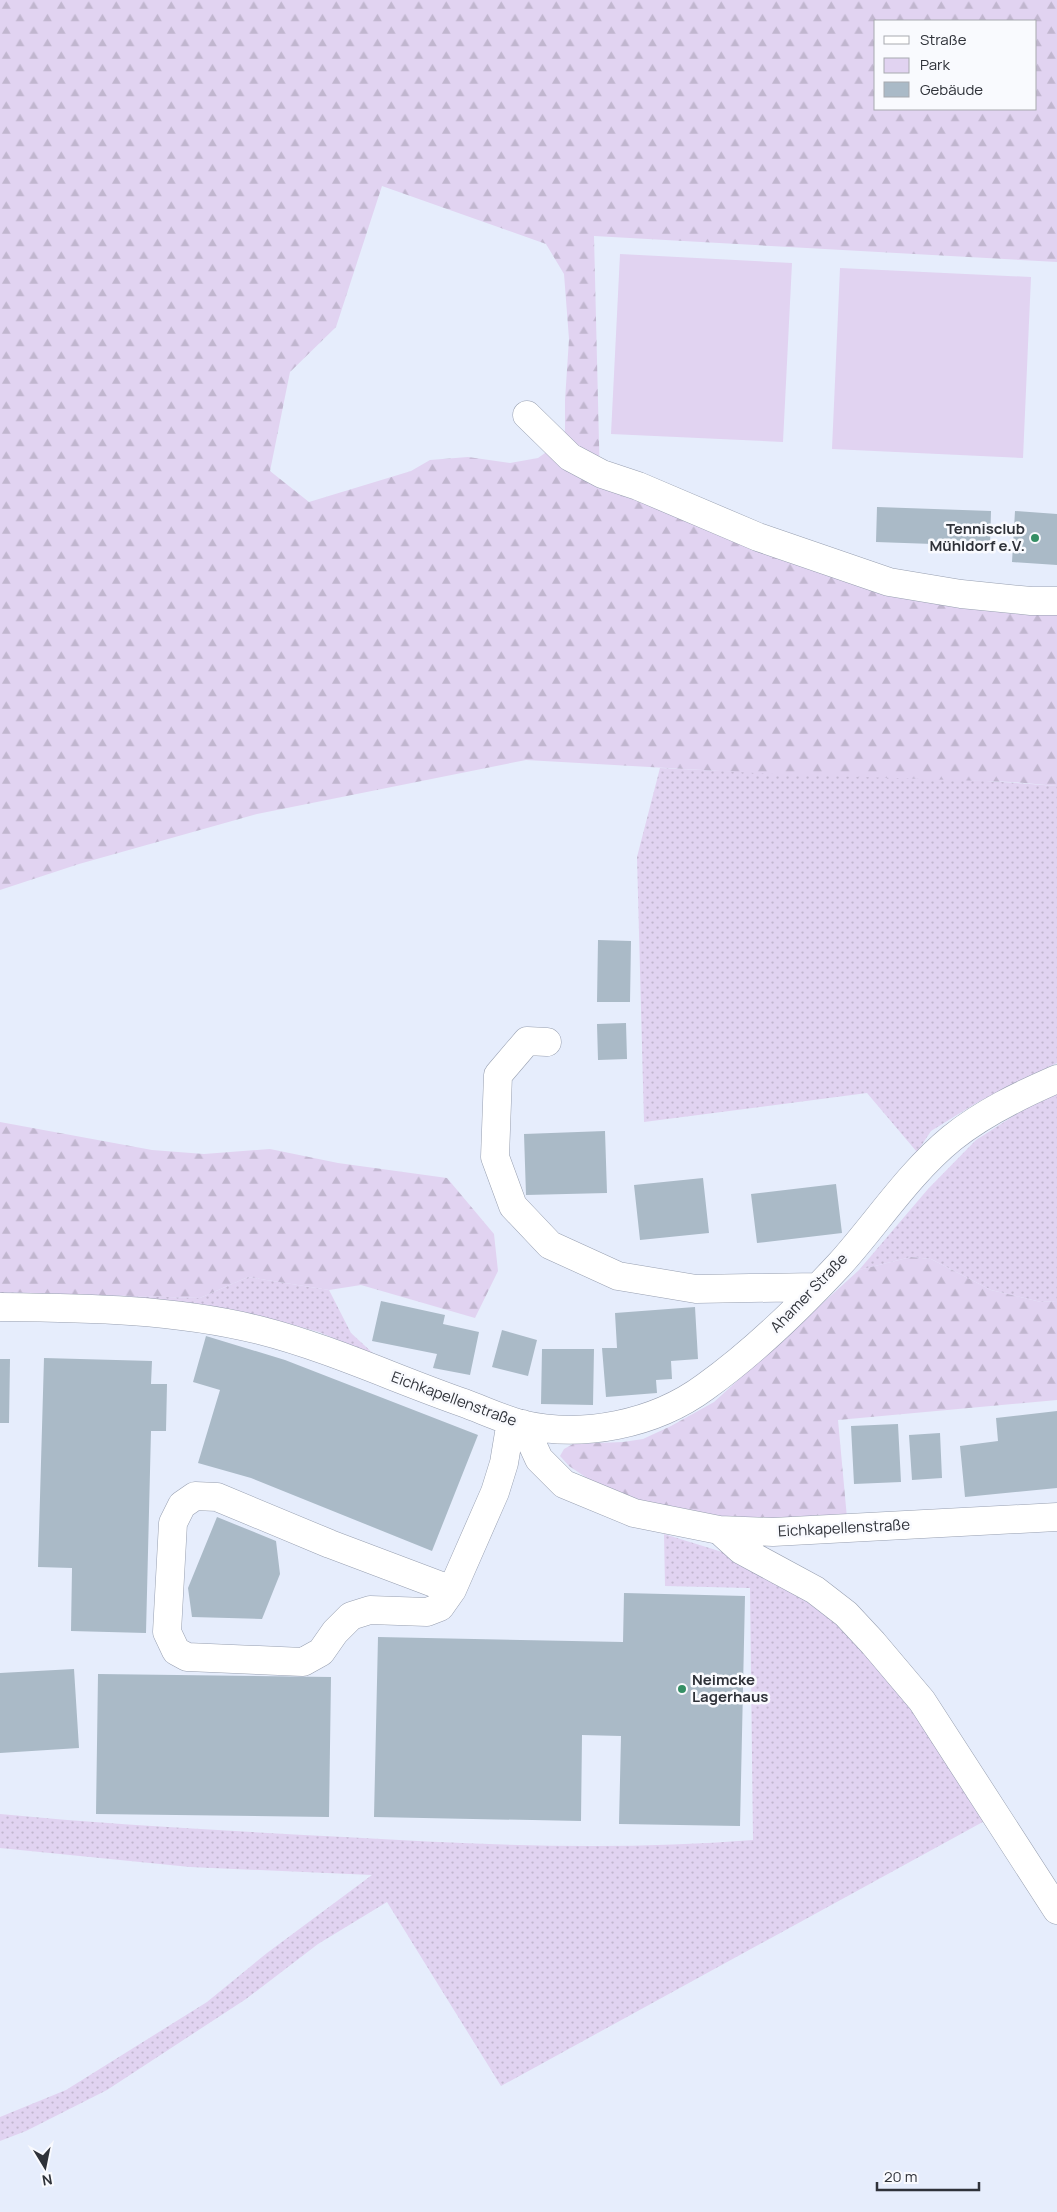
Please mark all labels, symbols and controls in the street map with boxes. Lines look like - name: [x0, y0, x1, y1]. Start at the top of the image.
- legend: [874, 20, 1037, 110]
- text: Straße: [920, 29, 967, 50]
- text: Park: [920, 54, 950, 75]
- text: Gebäude: [920, 79, 983, 100]
- place label: Tennisclub Mühldorf e.V.: [929, 518, 1025, 556]
- marker: Tennisclub Mühldorf e.V.: [1029, 532, 1041, 544]
- street label: Ahamer Straße: [765, 1248, 852, 1337]
- street label: Eichkapellenstraße: [388, 1366, 520, 1431]
- street label: Eichkapellenstraße: [777, 1514, 911, 1541]
- place label: Neimcke Lagerhaus: [692, 1669, 768, 1707]
- marker: Neimcke Lagerhaus: [676, 1683, 688, 1695]
- north arrow: [20, 2142, 70, 2192]
- scale bar: [877, 2160, 980, 2192]
- text: 20 m: [884, 2166, 917, 2187]
- text: N: [41, 2170, 54, 2191]

